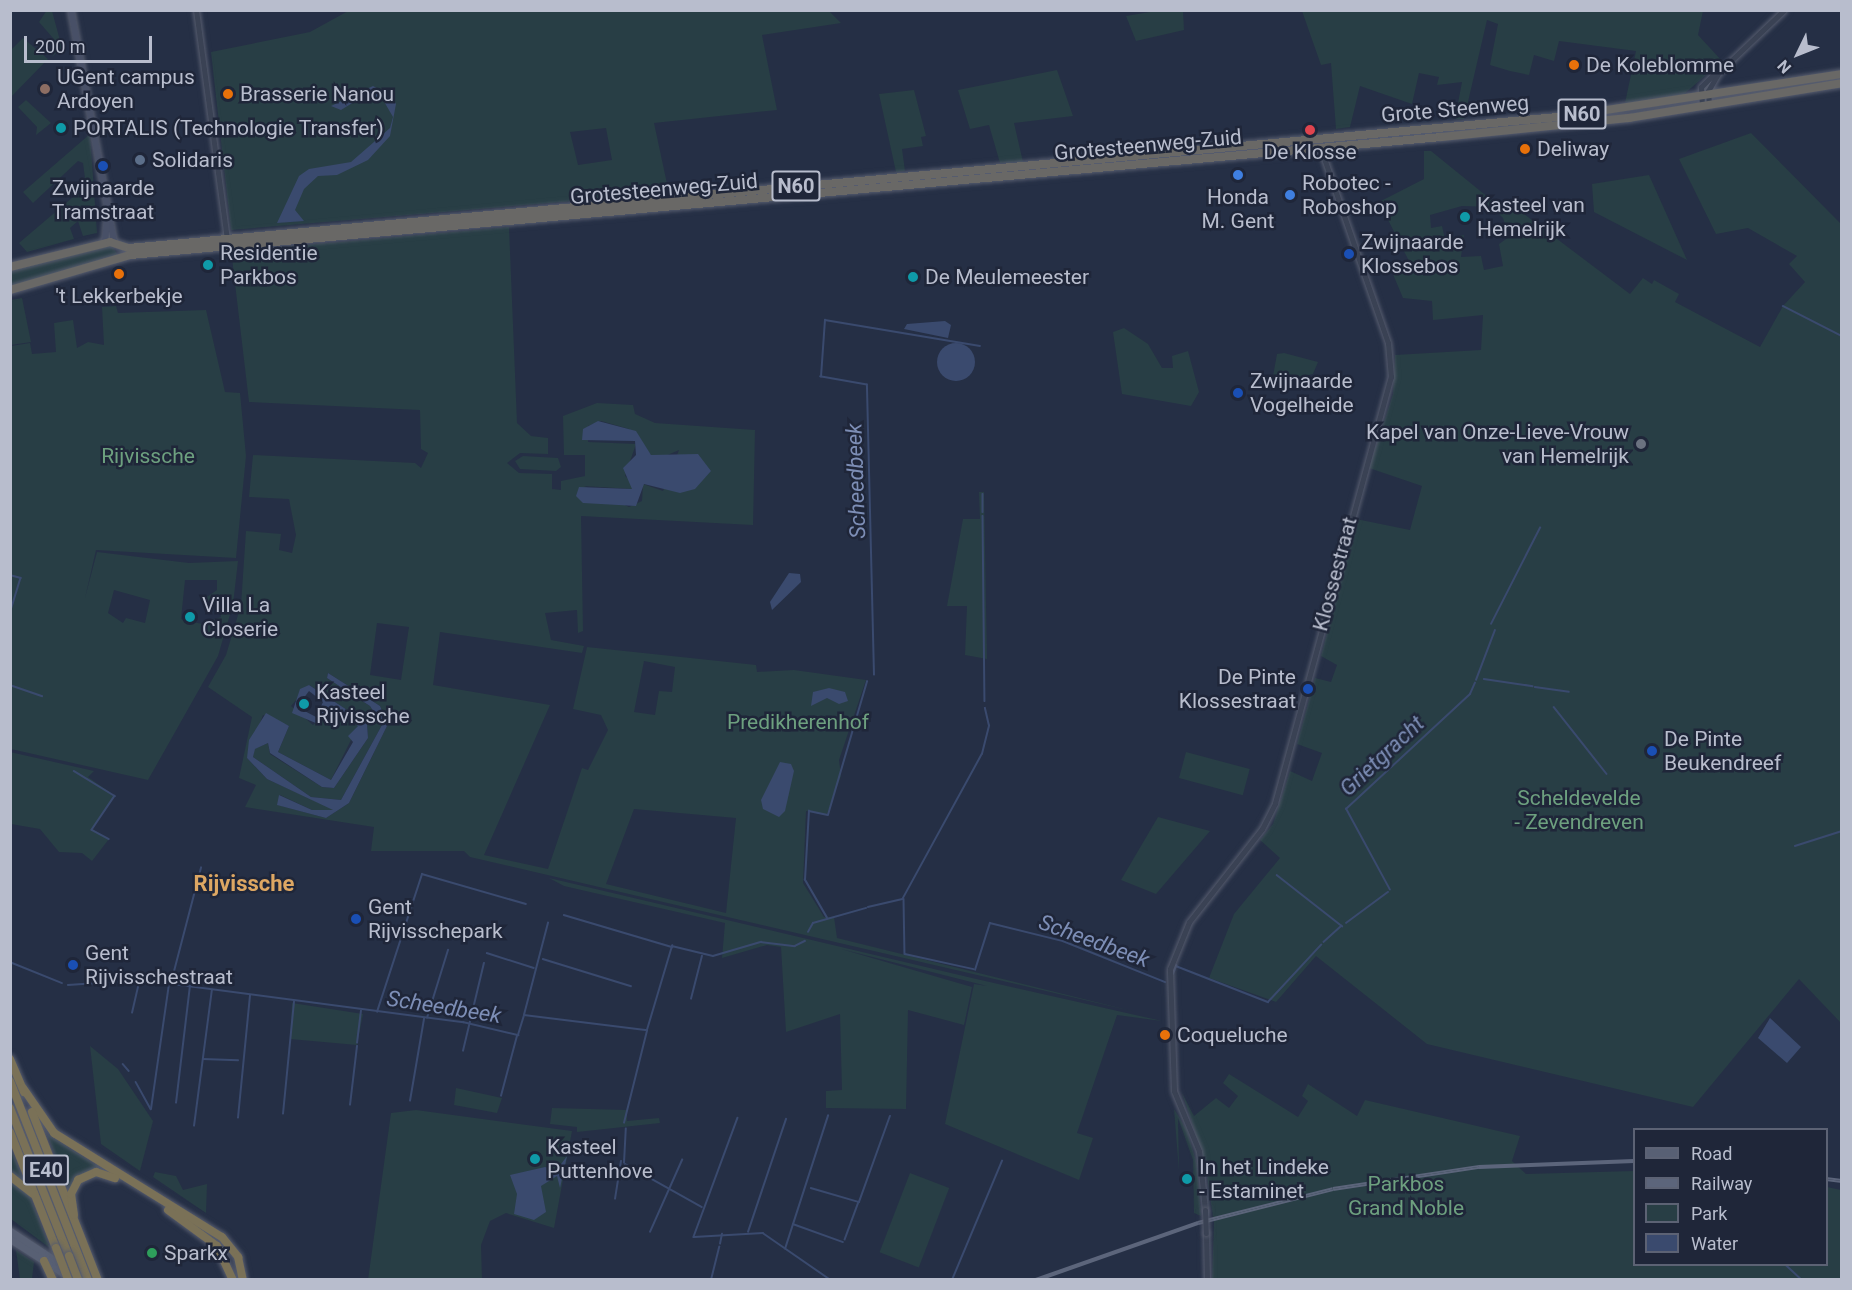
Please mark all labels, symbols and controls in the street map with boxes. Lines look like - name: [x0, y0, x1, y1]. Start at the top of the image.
- scale bar: [27, 24, 154, 62]
- north arrow: [1768, 24, 1828, 84]
- text: 200 m: [35, 36, 86, 57]
- place label: De Koleblomme: [1586, 52, 1734, 78]
- text: N: [1774, 56, 1795, 77]
- marker: De Koleblomme: [1567, 58, 1581, 72]
- place label: UGent campus Ardoyen: [57, 64, 195, 114]
- place label: Brasserie Nanou: [240, 81, 394, 107]
- marker: UGent campus Ardoyen: [38, 82, 52, 96]
- marker: Brasserie Nanou: [221, 87, 235, 101]
- street label: Grote Steenweg: [1380, 90, 1530, 128]
- road number: N60: [1556, 97, 1608, 131]
- place label: PORTALIS (Technologie Transfer): [73, 115, 384, 141]
- marker: PORTALIS (Technologie Transfer): [54, 121, 68, 135]
- marker: De Klosse: [1303, 123, 1317, 137]
- street label: Grotesteenweg-Zuid: [1053, 124, 1243, 166]
- place label: Deliway: [1537, 136, 1609, 162]
- place label: De Klosse: [1263, 139, 1357, 165]
- marker: Deliway: [1518, 142, 1532, 156]
- place label: Solidaris: [152, 147, 233, 173]
- marker: Solidaris: [133, 153, 147, 167]
- marker: Zwijnaarde Tramstraat: [96, 159, 110, 173]
- street label: Grotesteenweg-Zuid: [569, 168, 759, 210]
- marker: Honda M. Gent: [1231, 168, 1245, 182]
- road number: N60: [770, 169, 822, 203]
- place label: Robotec - Roboshop: [1302, 170, 1397, 220]
- place label: Zwijnaarde Tramstraat: [52, 175, 154, 225]
- place label: Honda M. Gent: [1202, 184, 1274, 234]
- marker: Robotec - Roboshop: [1283, 188, 1297, 202]
- place label: Kasteel van Hemelrijk: [1477, 192, 1585, 242]
- marker: Kasteel van Hemelrijk: [1458, 210, 1472, 224]
- place label: Zwijnaarde Klossebos: [1361, 229, 1464, 279]
- place label: Residentie Parkbos: [220, 240, 318, 290]
- marker: Zwijnaarde Klossebos: [1342, 247, 1356, 261]
- marker: Residentie Parkbos: [201, 258, 215, 272]
- place label: De Meulemeester: [925, 264, 1089, 290]
- marker: 't Lekkerbekje: [112, 267, 126, 281]
- marker: De Meulemeester: [906, 270, 920, 284]
- place label: 't Lekkerbekje: [55, 283, 183, 309]
- place label: Zwijnaarde Vogelheide: [1250, 368, 1354, 418]
- marker: Zwijnaarde Vogelheide: [1231, 386, 1245, 400]
- place label: Kapel van Onze-Lieve-Vrouw van Hemelrijk: [1366, 419, 1629, 469]
- water label: Scheedbeek: [841, 423, 871, 539]
- marker: Kapel van Onze-Lieve-Vrouw van Hemelrijk: [1634, 437, 1648, 451]
- park label: Rijvissche: [101, 443, 195, 469]
- street label: Klossestraat: [1308, 514, 1362, 634]
- place label: Villa La Closerie: [202, 592, 278, 642]
- marker: Villa La Closerie: [183, 610, 197, 624]
- place label: De Pinte Klossestraat: [1179, 664, 1296, 714]
- place label: Kasteel Rijvissche: [316, 679, 410, 729]
- marker: De Pinte Klossestraat: [1301, 682, 1315, 696]
- marker: Kasteel Rijvissche: [297, 697, 311, 711]
- park label: Predikherenhof: [727, 709, 869, 735]
- water label: Grietgracht: [1334, 710, 1430, 802]
- place label: De Pinte Beukendreef: [1664, 726, 1781, 776]
- marker: De Pinte Beukendreef: [1645, 744, 1659, 758]
- park label: Scheldevelde - Zevendreven: [1514, 785, 1644, 835]
- district label: Rijvissche: [194, 871, 294, 897]
- place label: Gent Rijvisschepark: [368, 894, 503, 944]
- water label: Scheedbeek: [1035, 909, 1153, 973]
- marker: Gent Rijvisschepark: [349, 912, 363, 926]
- place label: Gent Rijvisschestraat: [85, 940, 233, 990]
- marker: Gent Rijvisschestraat: [66, 958, 80, 972]
- water label: Scheedbeek: [385, 985, 503, 1029]
- place label: Coqueluche: [1177, 1022, 1288, 1048]
- marker: Coqueluche: [1158, 1028, 1172, 1042]
- legend: [1633, 1128, 1828, 1266]
- place label: Kasteel Puttenhove: [547, 1134, 653, 1184]
- text: Road: [1691, 1143, 1732, 1164]
- marker: Kasteel Puttenhove: [528, 1152, 542, 1166]
- road number: E40: [22, 1153, 70, 1187]
- place label: In het Lindeke - Estaminet: [1199, 1154, 1329, 1204]
- park label: Parkbos Grand Noble: [1348, 1171, 1464, 1221]
- marker: In het Lindeke - Estaminet: [1180, 1172, 1194, 1186]
- text: Railway: [1691, 1173, 1752, 1194]
- text: Park: [1691, 1203, 1727, 1224]
- text: Water: [1691, 1233, 1738, 1254]
- place label: Sparkx: [164, 1240, 228, 1266]
- marker: Sparkx: [145, 1246, 159, 1260]

